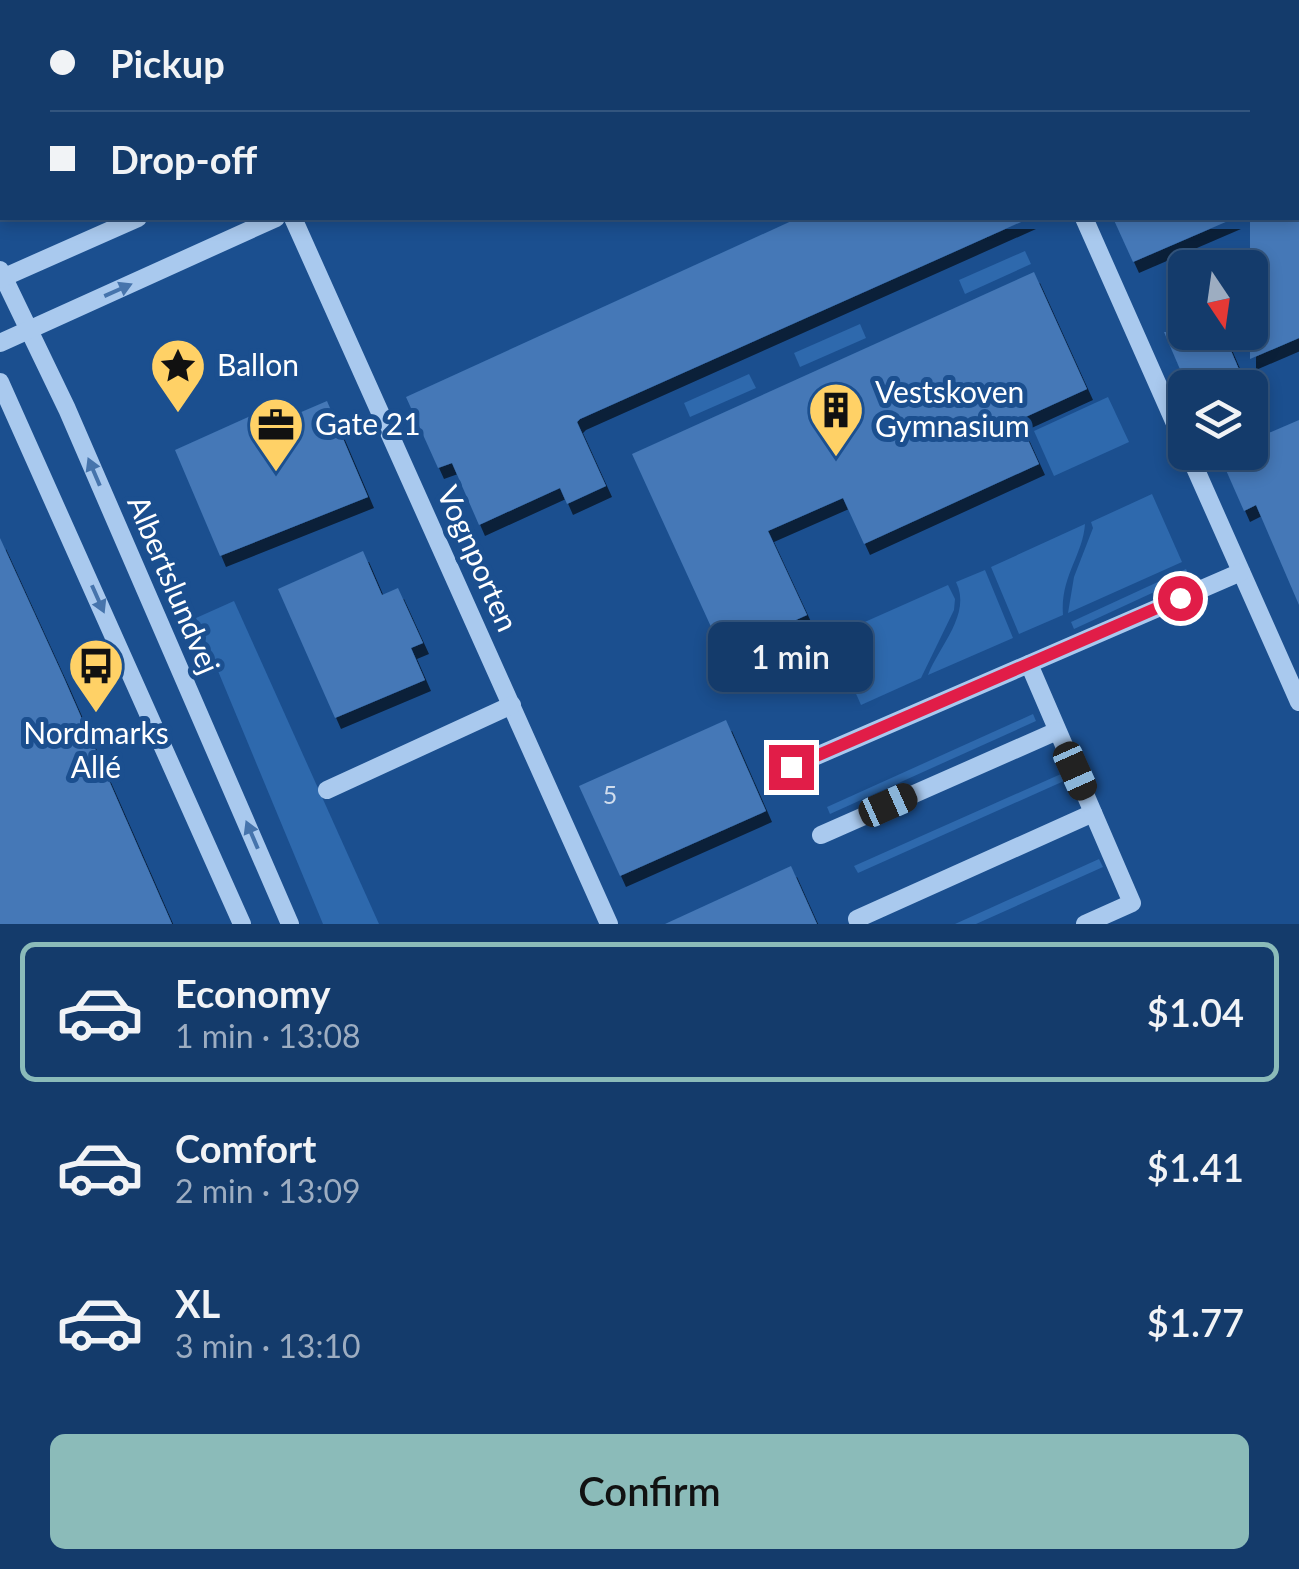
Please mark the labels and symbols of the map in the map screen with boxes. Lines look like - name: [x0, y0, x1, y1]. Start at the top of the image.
- north arrow: [1168, 250, 1268, 350]
- one-way arrow: [104, 282, 133, 299]
- place icon: Ballon: [148, 336, 208, 415]
- place label: Ballon: [217, 346, 299, 382]
- place label: Vestskoven Gymnasium: [875, 373, 1030, 443]
- building icon: Vestskoven Gymnasium: [806, 380, 866, 459]
- office icon: Gate 21: [246, 395, 306, 474]
- place label: Gate 21: [315, 405, 421, 441]
- one-way arrow: [86, 457, 102, 487]
- street label: Vognporten: [431, 480, 527, 636]
- street label: Albertslundvej: [121, 490, 229, 679]
- route start: [1158, 576, 1203, 621]
- one-way arrow: [90, 584, 106, 614]
- callout: 1 min: [708, 622, 874, 692]
- bus stop icon: Nordmarks Allé: [66, 636, 126, 715]
- place label: Nordmarks Allé: [23, 714, 169, 784]
- car: [1049, 737, 1101, 805]
- route end: [769, 745, 814, 790]
- house number: 5: [603, 779, 617, 809]
- car: [854, 779, 922, 831]
- one-way arrow: [243, 819, 259, 849]

